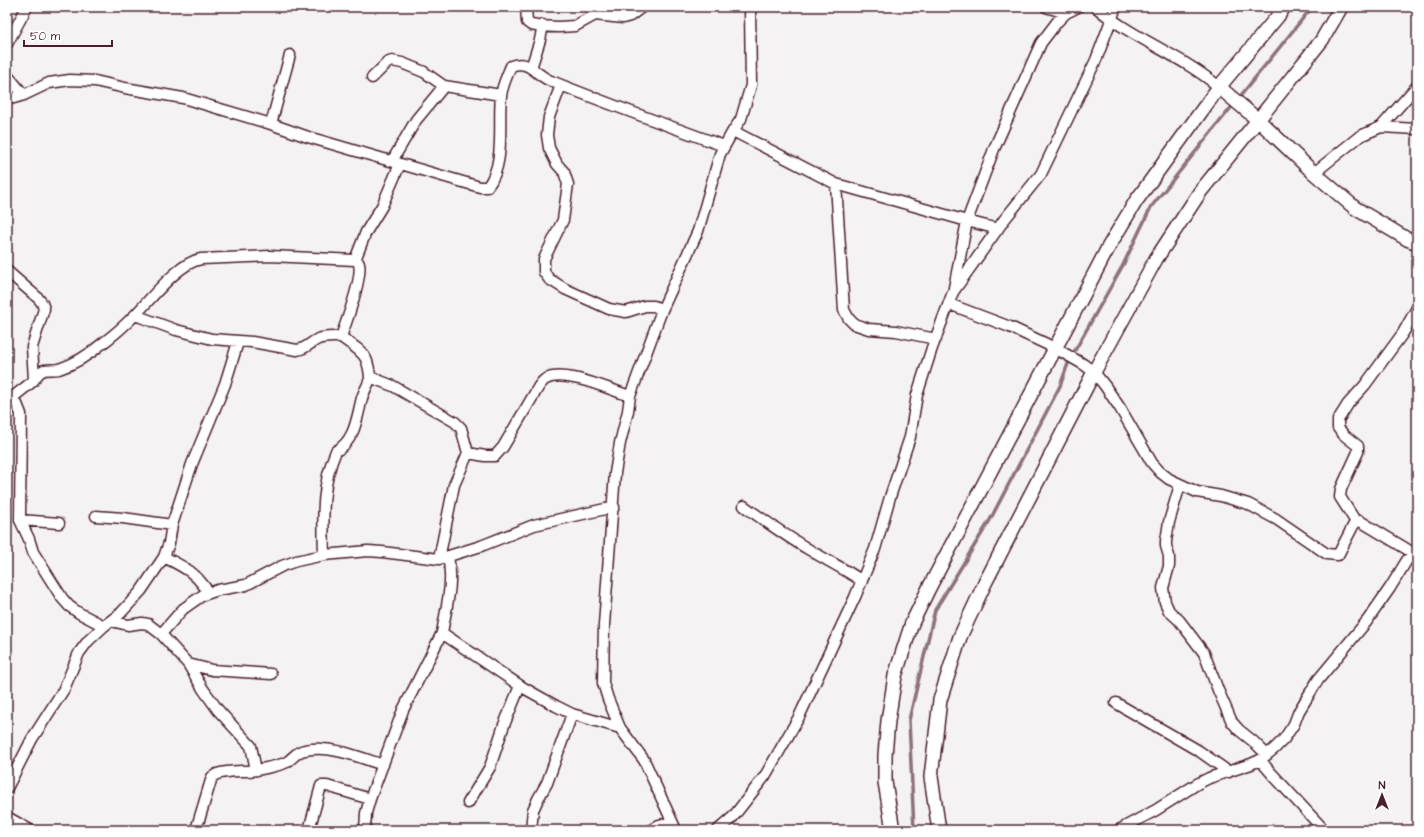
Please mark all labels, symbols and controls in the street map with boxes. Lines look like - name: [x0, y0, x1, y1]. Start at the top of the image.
- scale bar: [24, 22, 112, 48]
- text: 50 m: [30, 28, 61, 45]
- north arrow: [1362, 775, 1402, 815]
- text: N: [1379, 778, 1386, 793]

